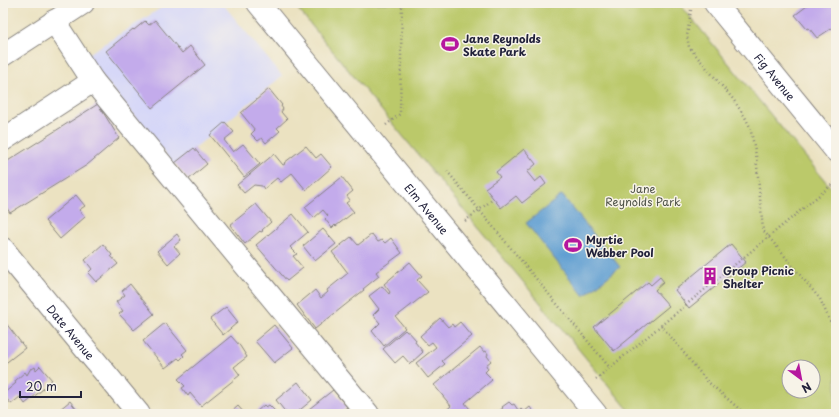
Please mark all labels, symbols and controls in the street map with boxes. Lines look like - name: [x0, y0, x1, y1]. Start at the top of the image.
- place label: Jane Reynolds Skate Park: [463, 30, 541, 60]
- sports icon: Jane Reynolds Skate Park: [440, 34, 460, 54]
- street label: Fig Avenue: [751, 49, 800, 104]
- street label: Elm Avenue: [401, 179, 453, 238]
- park label: Jane Reynolds Park: [605, 180, 681, 210]
- place label: Myrtie Webber Pool: [586, 231, 654, 261]
- sports icon: Myrtie Webber Pool: [563, 235, 583, 255]
- place label: Group Picnic Shelter: [723, 262, 794, 292]
- building icon: Group Picnic Shelter: [700, 266, 720, 286]
- street label: Date Avenue: [43, 300, 99, 363]
- north arrow: [781, 359, 821, 399]
- scale bar: [20, 373, 81, 399]
- text: 20 m: [26, 377, 57, 395]
- text: N: [798, 378, 815, 398]

